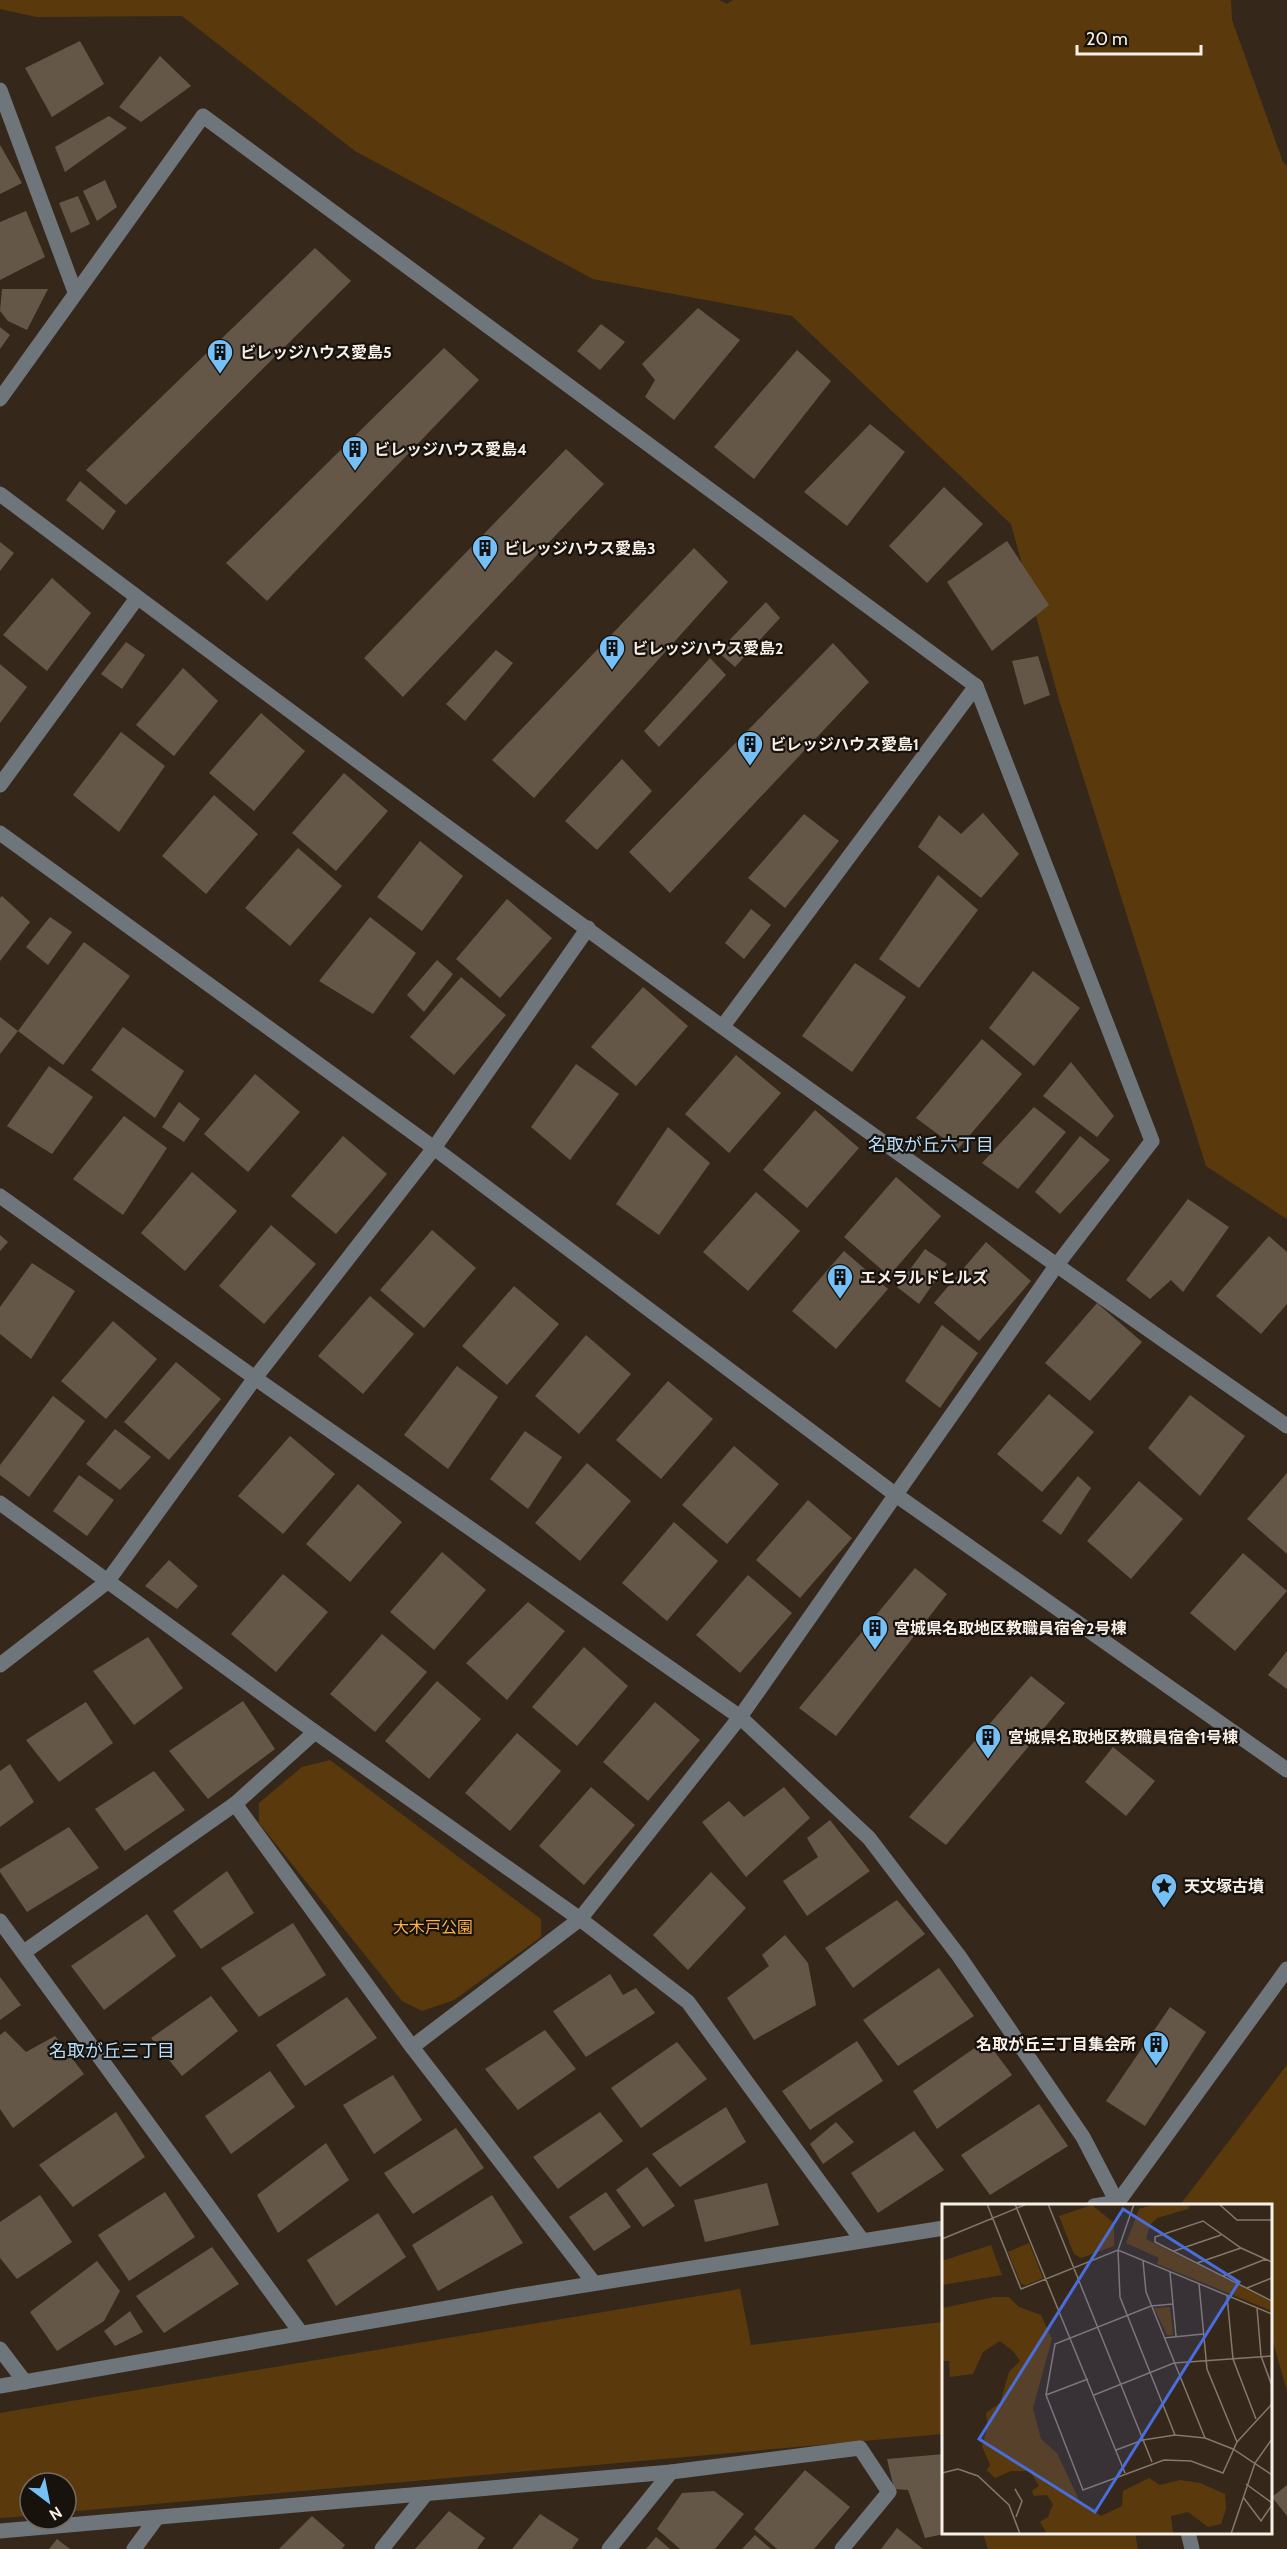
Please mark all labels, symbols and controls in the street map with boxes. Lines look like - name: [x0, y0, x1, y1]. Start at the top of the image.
- scale bar: [1077, 18, 1202, 56]
- text: 20 m: [1086, 28, 1128, 50]
- building icon: ビレッジハウス愛島5: [205, 337, 235, 375]
- place label: ビレッジハウス愛島5: [240, 343, 392, 362]
- building icon: ビレッジハウス愛島4: [340, 434, 370, 472]
- place label: ビレッジハウス愛島4: [374, 440, 527, 459]
- building icon: ビレッジハウス愛島3: [470, 533, 500, 571]
- place label: ビレッジハウス愛島3: [504, 539, 656, 558]
- building icon: ビレッジハウス愛島2: [597, 633, 627, 671]
- place label: ビレッジハウス愛島2: [632, 639, 784, 658]
- building icon: ビレッジハウス愛島1: [735, 729, 765, 767]
- place label: ビレッジハウス愛島1: [770, 735, 919, 754]
- district label: 名取が丘六丁目: [868, 1134, 994, 1156]
- building icon: エメラルドヒルズ: [825, 1262, 855, 1300]
- place label: エメラルドヒルズ: [860, 1268, 988, 1287]
- building icon: 宮城県名取地区教職員宿舎2号棟: [860, 1613, 890, 1651]
- place label: 宮城県名取地区教職員宿舎2号棟: [894, 1619, 1126, 1638]
- building icon: 宮城県名取地区教職員宿舎1号棟: [973, 1722, 1003, 1760]
- place label: 宮城県名取地区教職員宿舎1号棟: [1008, 1728, 1238, 1747]
- place icon: 天文塚古墳: [1149, 1871, 1179, 1909]
- place label: 天文塚古墳: [1184, 1877, 1264, 1896]
- park label: 大木戸公園: [393, 1918, 473, 1937]
- building icon: 名取が丘三丁目集会所: [1141, 2029, 1171, 2067]
- place label: 名取が丘三丁目集会所: [976, 2035, 1136, 2054]
- district label: 名取が丘三丁目: [49, 2040, 175, 2062]
- inset map: [942, 2204, 1272, 2534]
- north arrow: [18, 2471, 78, 2531]
- text: N: [46, 2502, 66, 2524]

